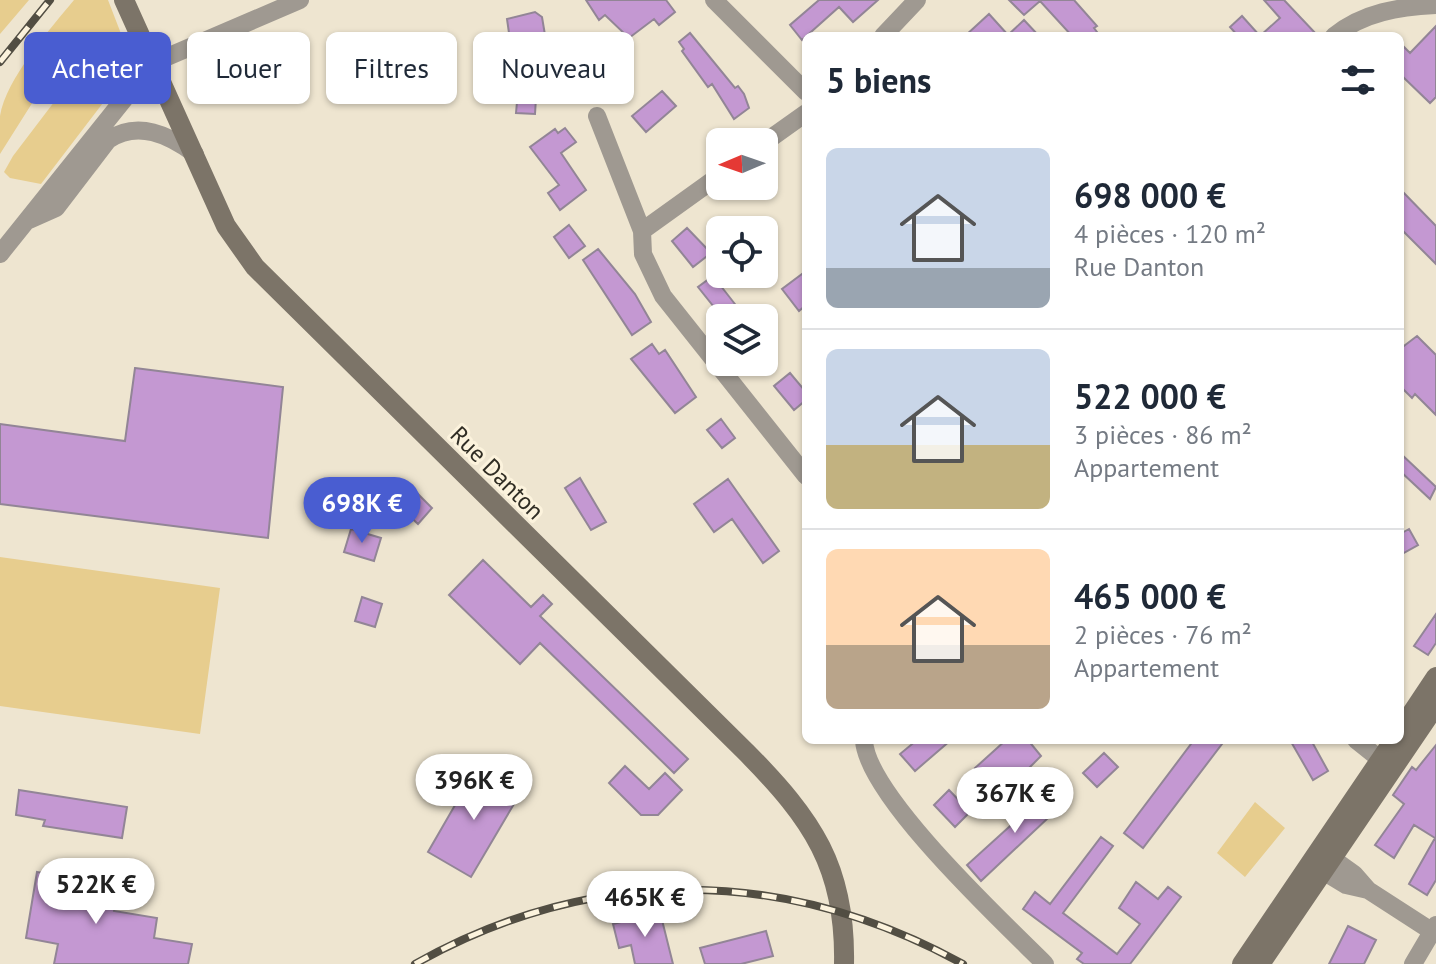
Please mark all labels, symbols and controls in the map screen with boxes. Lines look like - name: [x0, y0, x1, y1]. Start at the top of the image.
- chip: Acheter: [24, 32, 171, 104]
- chip: Louer: [187, 32, 310, 104]
- chip: Filtres: [326, 32, 457, 104]
- chip: Nouveau: [473, 32, 634, 104]
- text: 5 biens: [826, 58, 931, 102]
- icon: filters: [1336, 58, 1380, 102]
- north arrow: [706, 128, 778, 200]
- map controls: [706, 128, 778, 376]
- text: 698 000 €: [1074, 173, 1226, 217]
- icon: home: [890, 180, 986, 276]
- button: locate: [706, 216, 778, 288]
- text: 4 pièces · 120 m²: [1074, 217, 1266, 250]
- text: Rue Danton: [1074, 250, 1204, 283]
- button: layers: [706, 304, 778, 376]
- text: 522 000 €: [1074, 374, 1226, 418]
- icon: home: [890, 381, 986, 477]
- text: 3 pièces · 86 m²: [1074, 418, 1252, 451]
- street label: Rue Danton: [444, 419, 551, 526]
- text: Appartement: [1074, 451, 1219, 484]
- pin: 698K €: [297, 477, 427, 545]
- text: 698K €: [322, 486, 402, 519]
- text: 465 000 €: [1074, 574, 1226, 618]
- icon: home: [890, 581, 986, 677]
- text: 2 pièces · 76 m²: [1074, 618, 1252, 651]
- text: Appartement: [1074, 651, 1219, 684]
- pin: 396K €: [409, 754, 539, 822]
- text: 396K €: [434, 763, 514, 796]
- pin: 367K €: [950, 767, 1080, 835]
- text: 367K €: [975, 776, 1055, 809]
- pin: 522K €: [31, 858, 161, 926]
- text: 522K €: [56, 867, 136, 900]
- pin: 465K €: [580, 871, 710, 939]
- text: 465K €: [605, 880, 685, 913]

